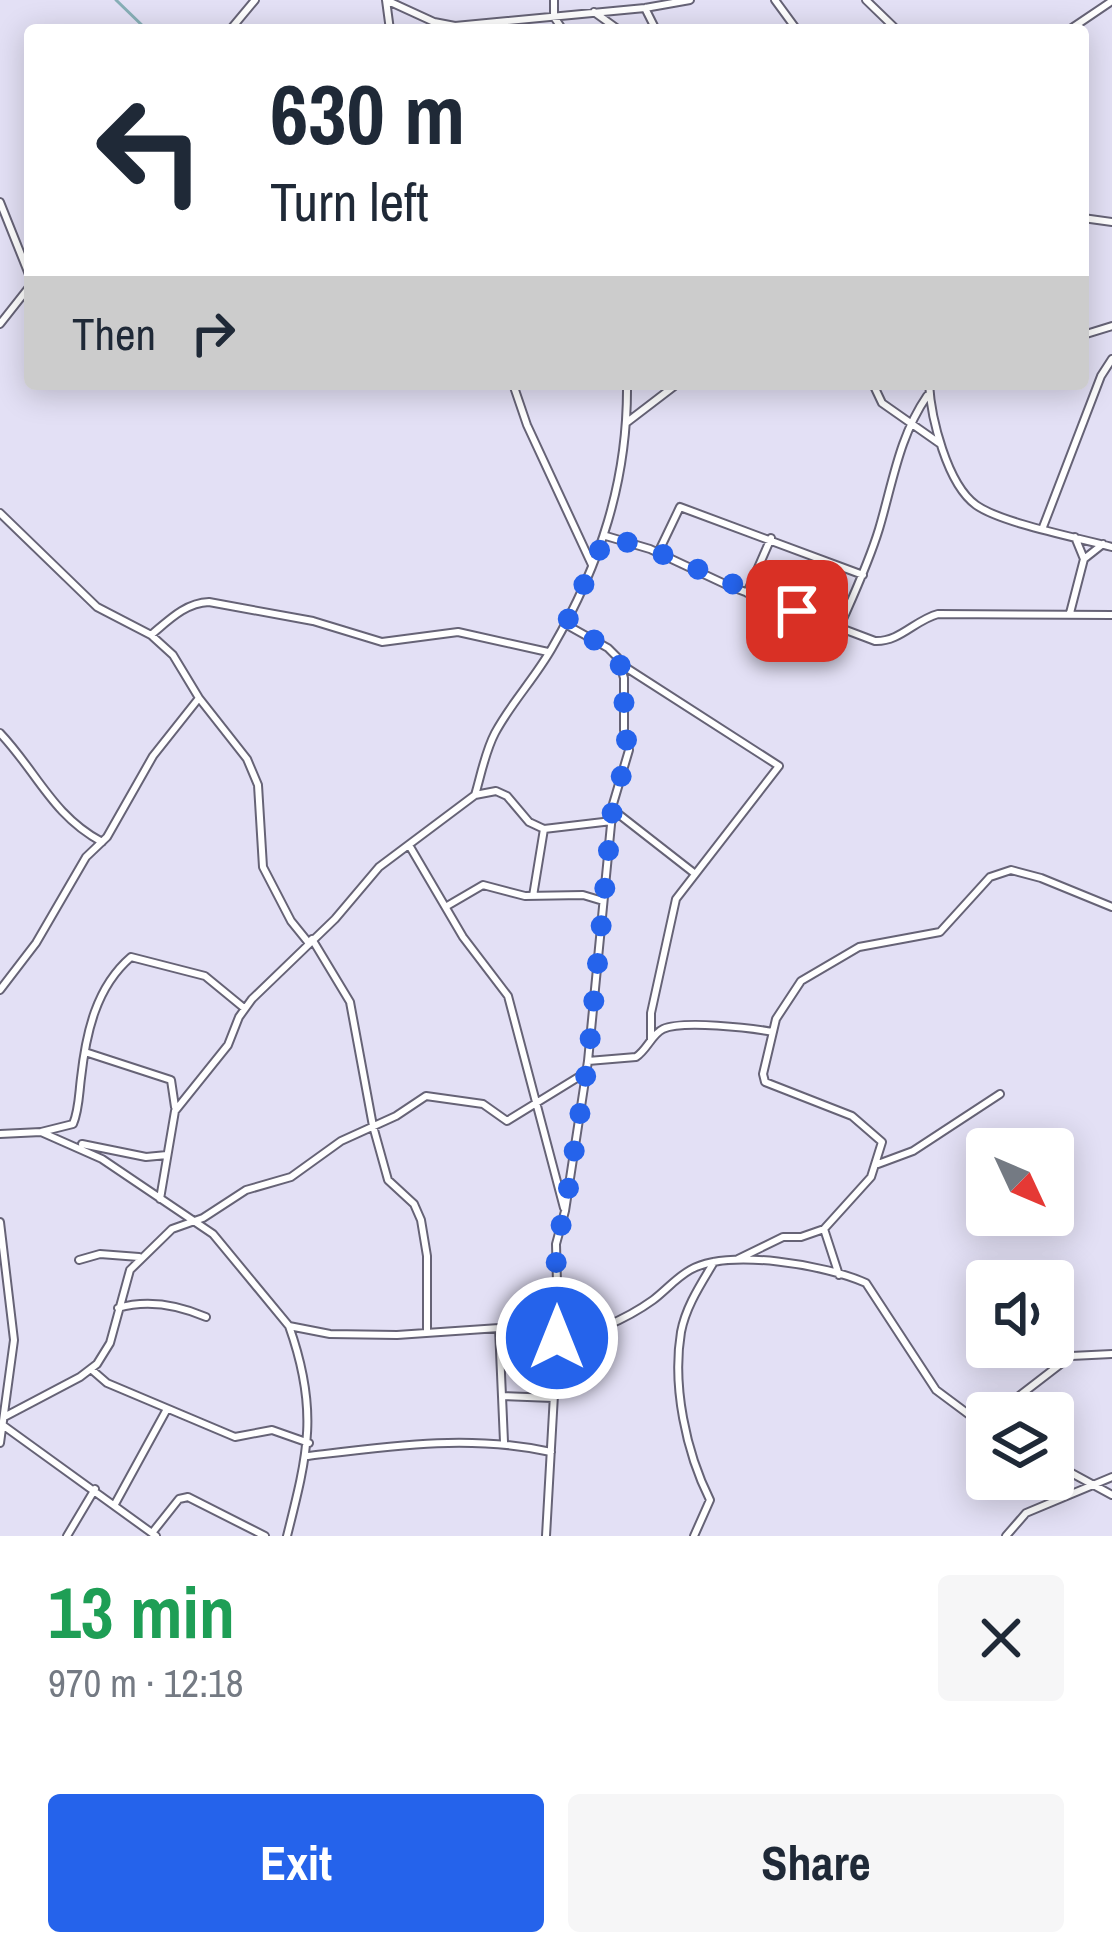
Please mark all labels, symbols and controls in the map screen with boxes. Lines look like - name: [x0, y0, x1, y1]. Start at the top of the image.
- text: 630 m: [270, 57, 465, 170]
- icon: left: [72, 72, 228, 228]
- text: Turn left: [270, 165, 429, 238]
- icon: right: [180, 300, 246, 366]
- text: Then: [72, 303, 156, 364]
- pin: [746, 560, 848, 662]
- icon: arrive: [764, 578, 830, 644]
- north arrow: [966, 1128, 1074, 1236]
- map controls: [966, 1128, 1074, 1500]
- button: sound: [966, 1260, 1074, 1368]
- position arrow: [494, 1275, 620, 1401]
- button: layers: [966, 1392, 1074, 1500]
- text: 13 min: [48, 1563, 235, 1660]
- button: close: [938, 1575, 1064, 1701]
- text: 970 m · 12:18: [48, 1657, 244, 1709]
- button: Exit: [48, 1794, 544, 1932]
- button: Share: [568, 1794, 1064, 1932]

